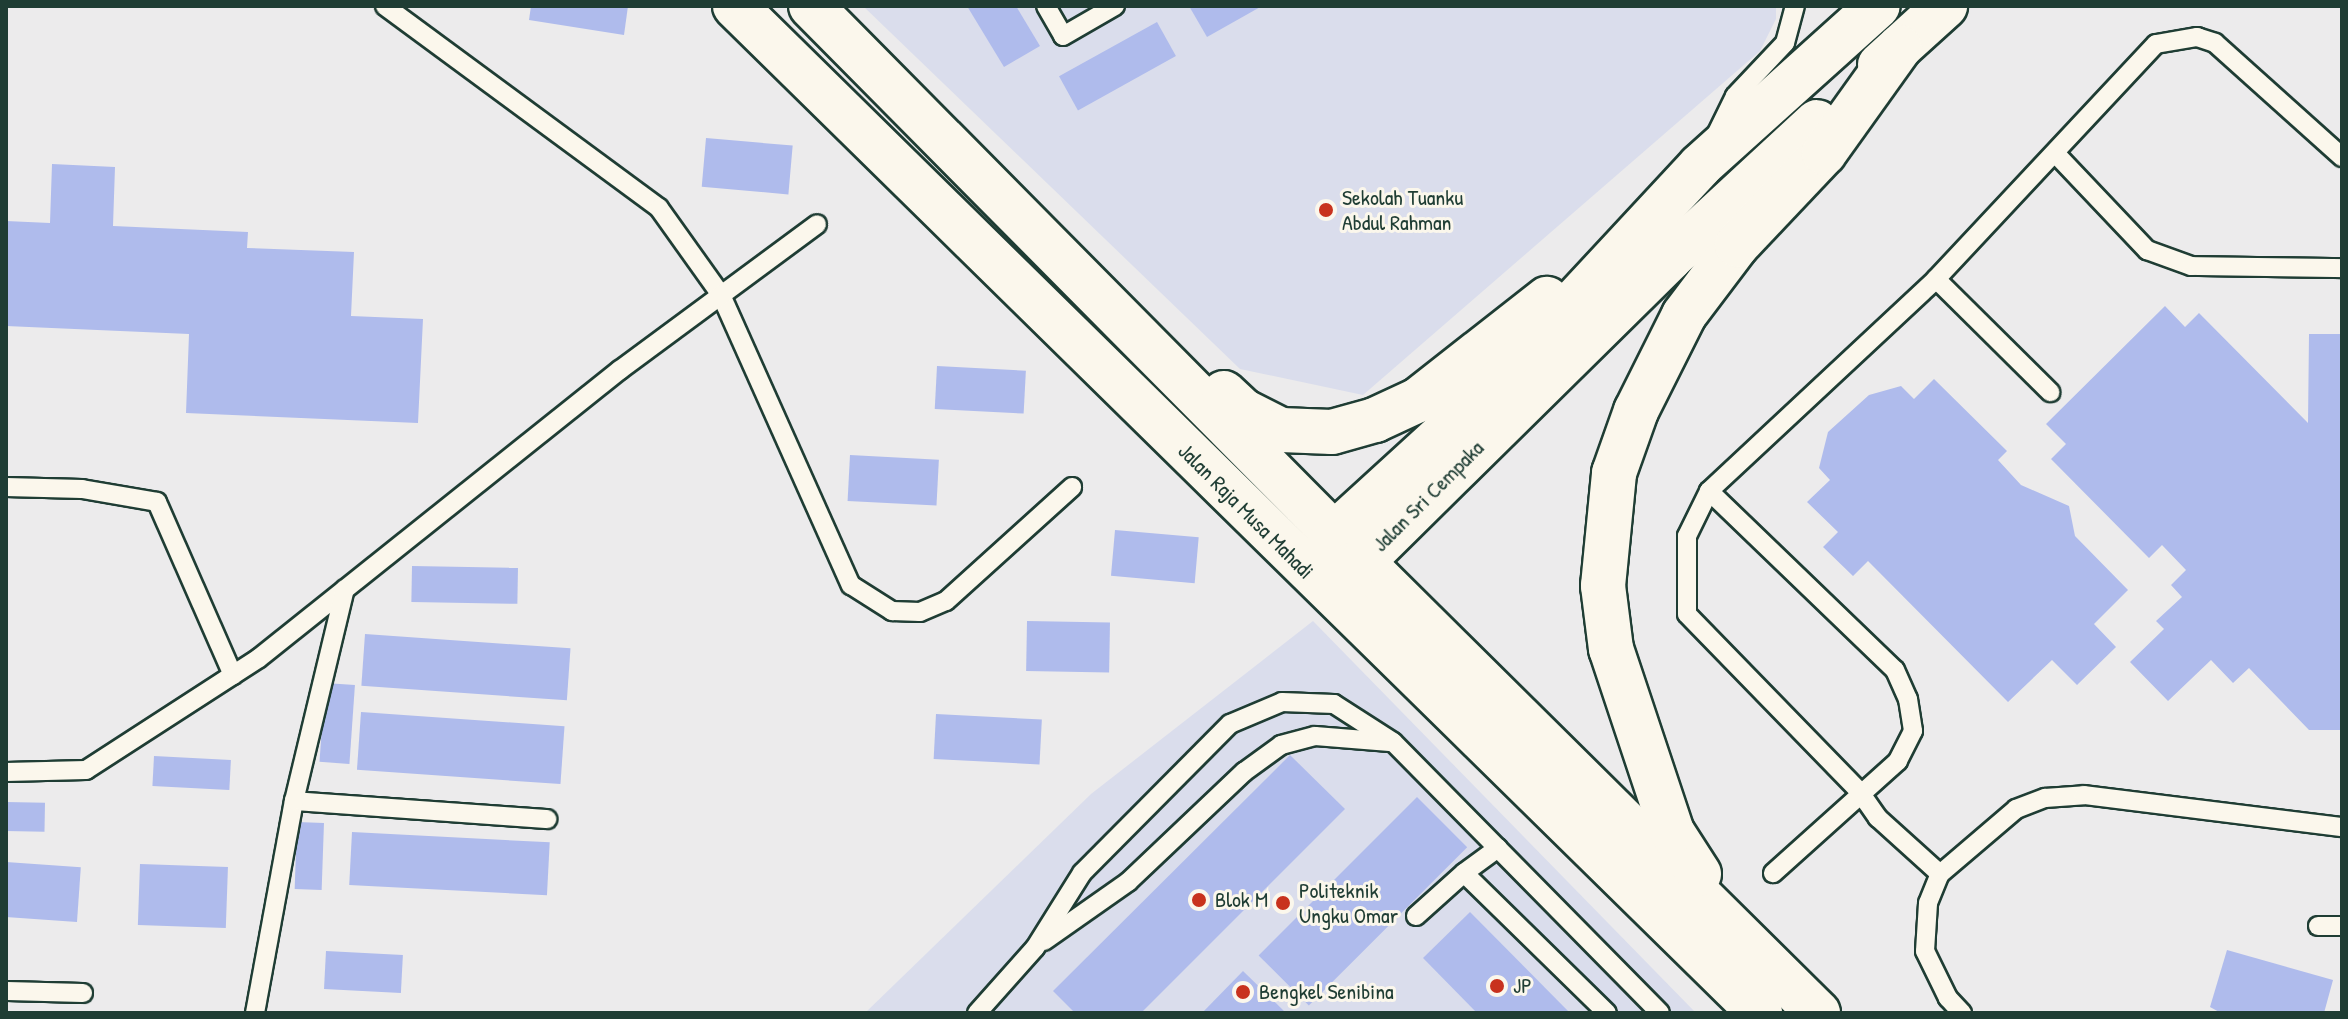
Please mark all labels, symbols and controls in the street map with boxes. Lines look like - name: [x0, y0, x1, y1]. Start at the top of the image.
- place label: Sekolah Tuanku Abdul Rahman: [1342, 184, 1463, 236]
- marker: Sekolah Tuanku Abdul Rahman: [1317, 201, 1335, 219]
- street label: Jalan Sri Cempaka: [1367, 435, 1489, 557]
- street label: Jalan Raja Musa Mahadi: [1173, 438, 1319, 584]
- place label: Politeknik Ungku Omar: [1299, 877, 1398, 928]
- place label: Blok M: [1215, 887, 1268, 913]
- marker: Blok M: [1190, 891, 1208, 909]
- marker: Politeknik Ungku Omar: [1274, 894, 1292, 912]
- place label: JP: [1513, 973, 1532, 999]
- marker: JP: [1488, 977, 1506, 995]
- place label: Bengkel Senibina: [1259, 979, 1394, 1005]
- marker: Bengkel Senibina: [1234, 983, 1252, 1001]

